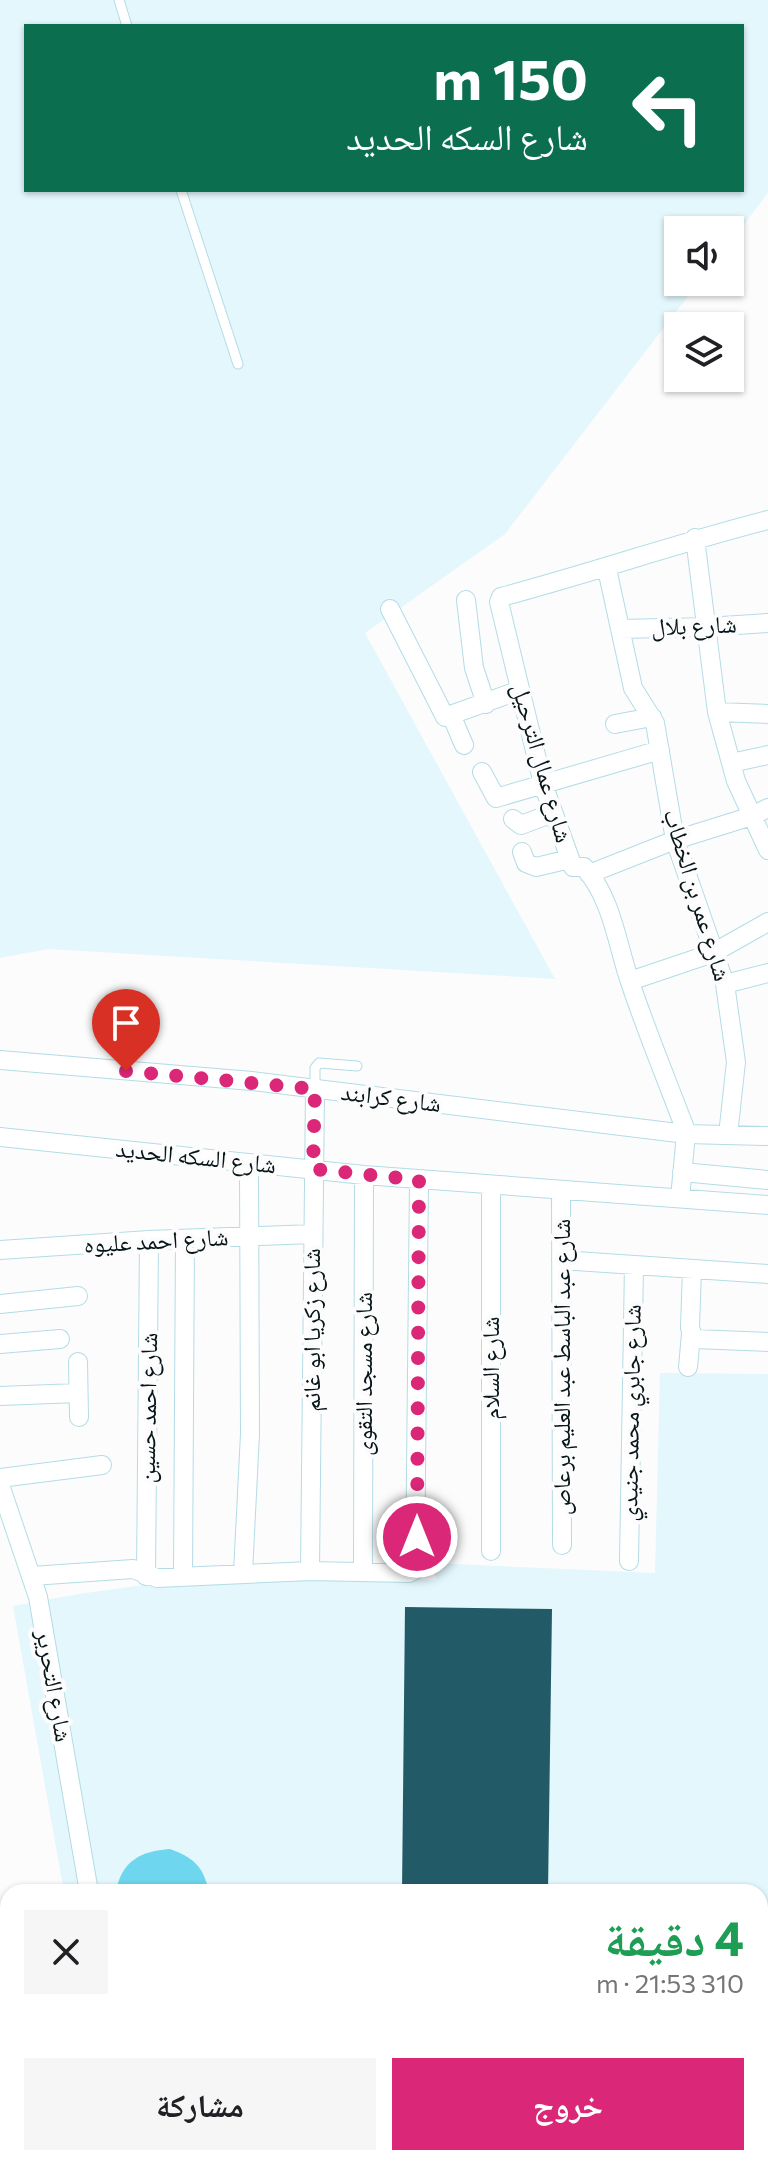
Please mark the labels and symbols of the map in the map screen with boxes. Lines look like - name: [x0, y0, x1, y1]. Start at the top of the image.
- street label: شارع بلال: [651, 609, 737, 642]
- street label: شارع عمال الترحيل: [505, 680, 580, 846]
- street label: شارع عمر بن الخطاب: [657, 805, 738, 985]
- pin: [92, 989, 160, 1071]
- street label: شارع كرابند: [339, 1076, 443, 1119]
- street label: شارع السكه الحديد: [114, 1133, 278, 1180]
- street label: شارع عبد الباسط عبد العليم برعاص: [546, 1219, 578, 1515]
- street label: شارع احمد عليوه: [83, 1221, 229, 1260]
- street label: شارع زكريا ابو غانم: [296, 1248, 328, 1412]
- street label: شارع مسجد التقوى: [348, 1292, 379, 1456]
- street label: شارع جابري محمد جنيدي: [613, 1304, 652, 1522]
- street label: شارع السلام: [475, 1316, 507, 1420]
- street label: شارع احمد حسين: [131, 1332, 164, 1484]
- position arrow: [375, 1495, 459, 1579]
- street label: شارع التحرير: [29, 1626, 80, 1744]

